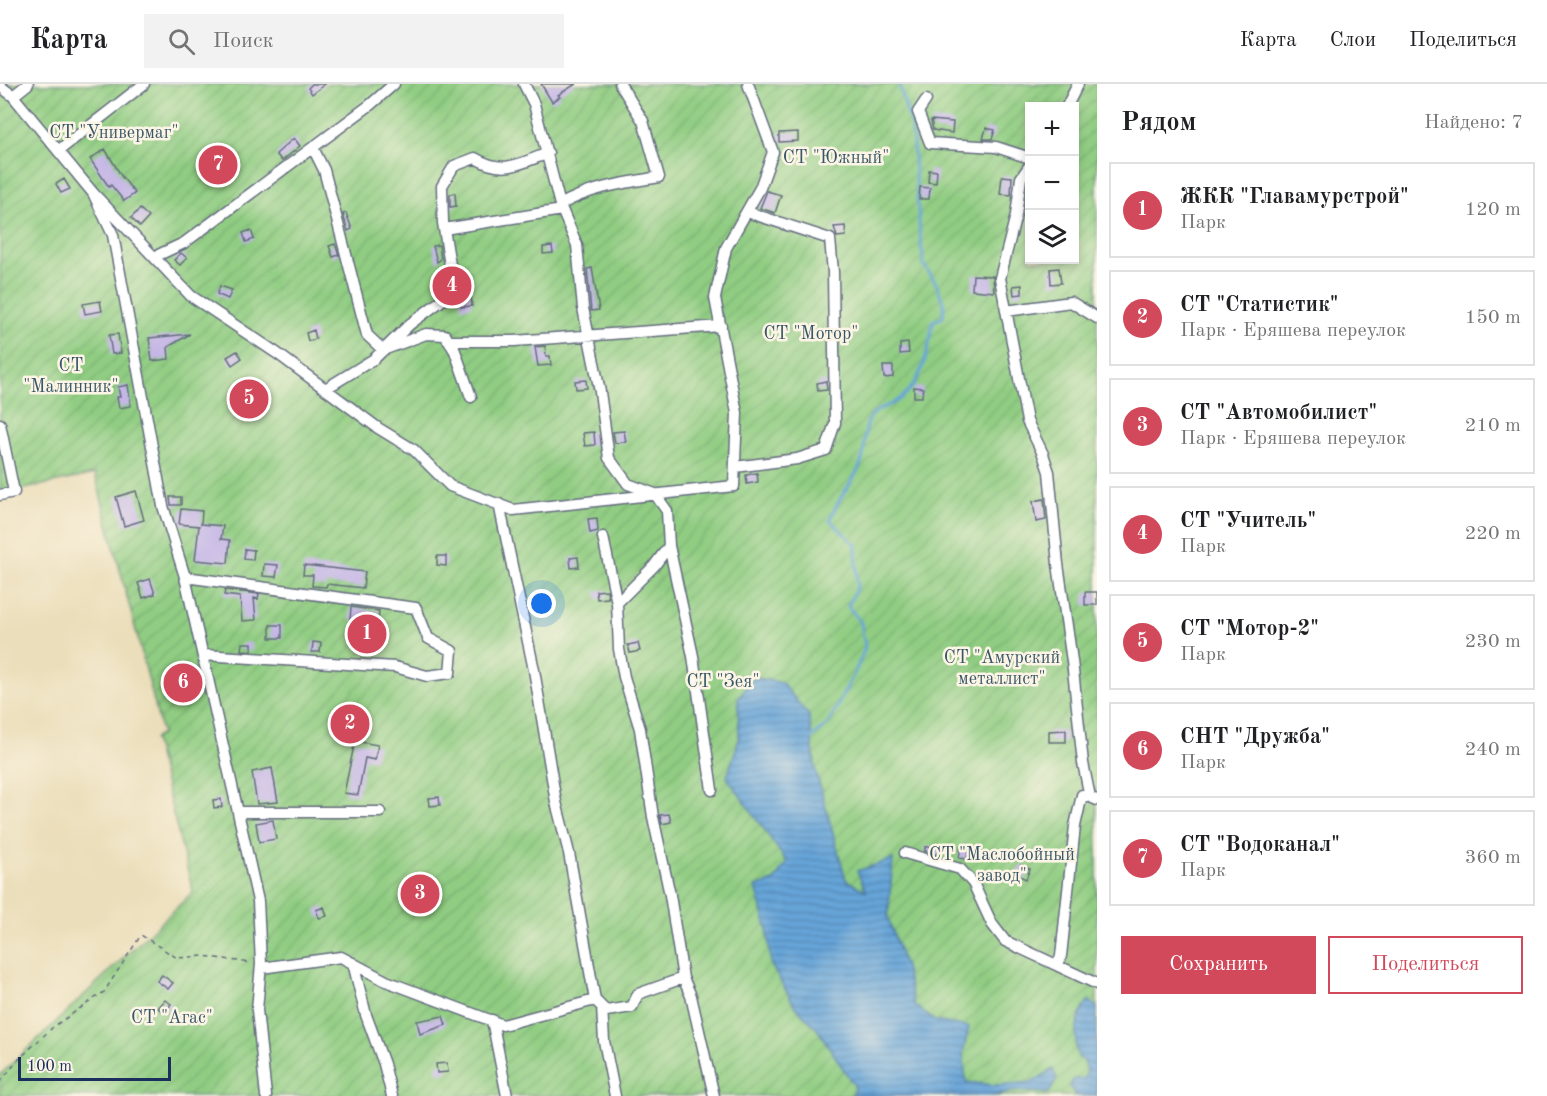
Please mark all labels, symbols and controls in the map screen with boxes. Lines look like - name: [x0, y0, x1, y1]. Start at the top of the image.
- search box: [144, 14, 564, 68]
- icon: search: [165, 25, 198, 58]
- text: Карта: [30, 27, 108, 55]
- text: Поиск: [213, 30, 274, 52]
- text: Карта: [1240, 30, 1297, 51]
- text: Слои: [1330, 30, 1376, 51]
- text: Поделиться: [1409, 30, 1517, 51]
- map controls: [1025, 102, 1079, 264]
- button: +: [1025, 102, 1079, 156]
- text: Рядом: [1121, 110, 1196, 136]
- text: Найдено: 7: [1424, 113, 1523, 133]
- park label: СТ "Универмаг": [49, 124, 179, 142]
- pin: 7: [198, 142, 238, 188]
- park label: СТ "Южный": [783, 149, 889, 167]
- button: −: [1025, 156, 1079, 210]
- text: ЖКК "Главамурстрой": [1180, 186, 1409, 208]
- text: 1: [1137, 200, 1148, 220]
- text: 120 m: [1465, 200, 1521, 220]
- button: layers: [1025, 210, 1079, 264]
- text: Парк: [1180, 213, 1226, 233]
- pin: 4: [432, 264, 472, 308]
- text: СТ "Статистик": [1180, 294, 1338, 316]
- text: 2: [1137, 308, 1148, 328]
- text: 150 m: [1465, 308, 1521, 328]
- text: Парк · Еряшева переулок: [1180, 321, 1406, 341]
- park label: СТ "Мотор": [764, 325, 858, 343]
- park label: СТ "Малинник": [23, 357, 119, 396]
- pin: 5: [230, 376, 268, 422]
- text: СТ "Автомобилист": [1180, 402, 1377, 424]
- text: 3: [1137, 416, 1148, 436]
- text: 210 m: [1465, 416, 1521, 436]
- text: Парк · Еряшева переулок: [1180, 429, 1406, 449]
- text: СТ "Учитель": [1180, 510, 1316, 532]
- text: 4: [1137, 524, 1148, 544]
- text: 220 m: [1465, 524, 1521, 544]
- text: Парк: [1180, 537, 1226, 557]
- your location: [527, 589, 556, 618]
- pin: 1: [348, 612, 386, 656]
- text: СТ "Мотор-2": [1180, 618, 1319, 640]
- text: 5: [1137, 632, 1148, 652]
- text: 230 m: [1465, 632, 1521, 652]
- text: Парк: [1180, 645, 1226, 665]
- park label: СТ "Амурский металлист": [944, 649, 1060, 688]
- pin: 6: [164, 660, 202, 706]
- park label: СТ "Зея": [686, 673, 760, 691]
- pin: 2: [330, 702, 370, 746]
- text: СНТ "Дружба": [1180, 726, 1330, 748]
- text: 6: [1137, 740, 1148, 760]
- text: 240 m: [1465, 740, 1521, 760]
- text: Парк: [1180, 753, 1226, 773]
- text: СТ "Водоканал": [1180, 834, 1340, 856]
- park label: СТ "Маслобойный завод": [929, 846, 1075, 885]
- text: 7: [1137, 848, 1148, 868]
- text: 360 m: [1465, 848, 1521, 868]
- text: Парк: [1180, 861, 1226, 881]
- pin: 3: [400, 872, 440, 916]
- button: Сохранить: [1121, 936, 1316, 994]
- button: Поделиться: [1328, 936, 1523, 994]
- park label: СТ "Агас": [131, 1009, 213, 1027]
- scale bar: [18, 1054, 171, 1082]
- text: 100 m: [27, 1059, 72, 1075]

